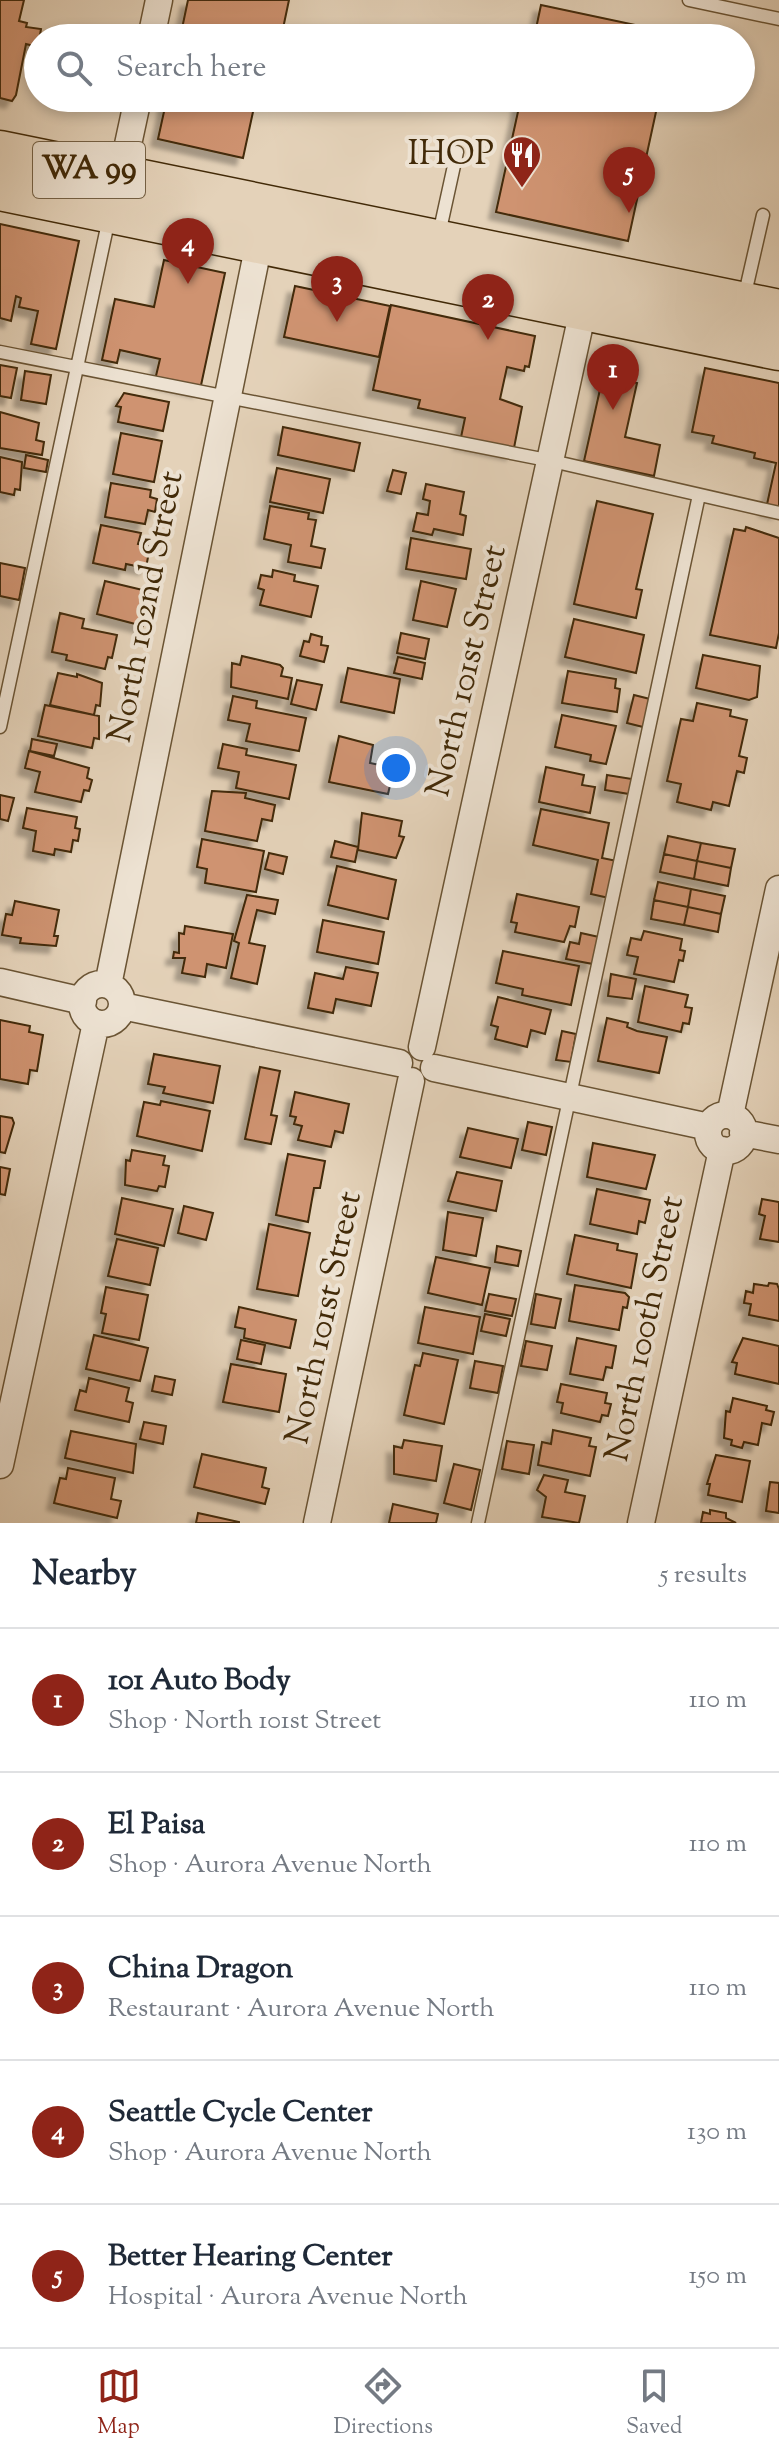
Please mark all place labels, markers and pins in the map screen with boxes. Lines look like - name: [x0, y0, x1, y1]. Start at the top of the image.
- place label: IHOP: [408, 131, 494, 180]
- restaurant icon: IHOP: [501, 134, 543, 189]
- pin: 5: [603, 147, 655, 213]
- pin: 4: [162, 218, 214, 284]
- pin: 3: [311, 256, 363, 322]
- pin: 2: [462, 274, 514, 340]
- pin: 1: [587, 344, 639, 410]

